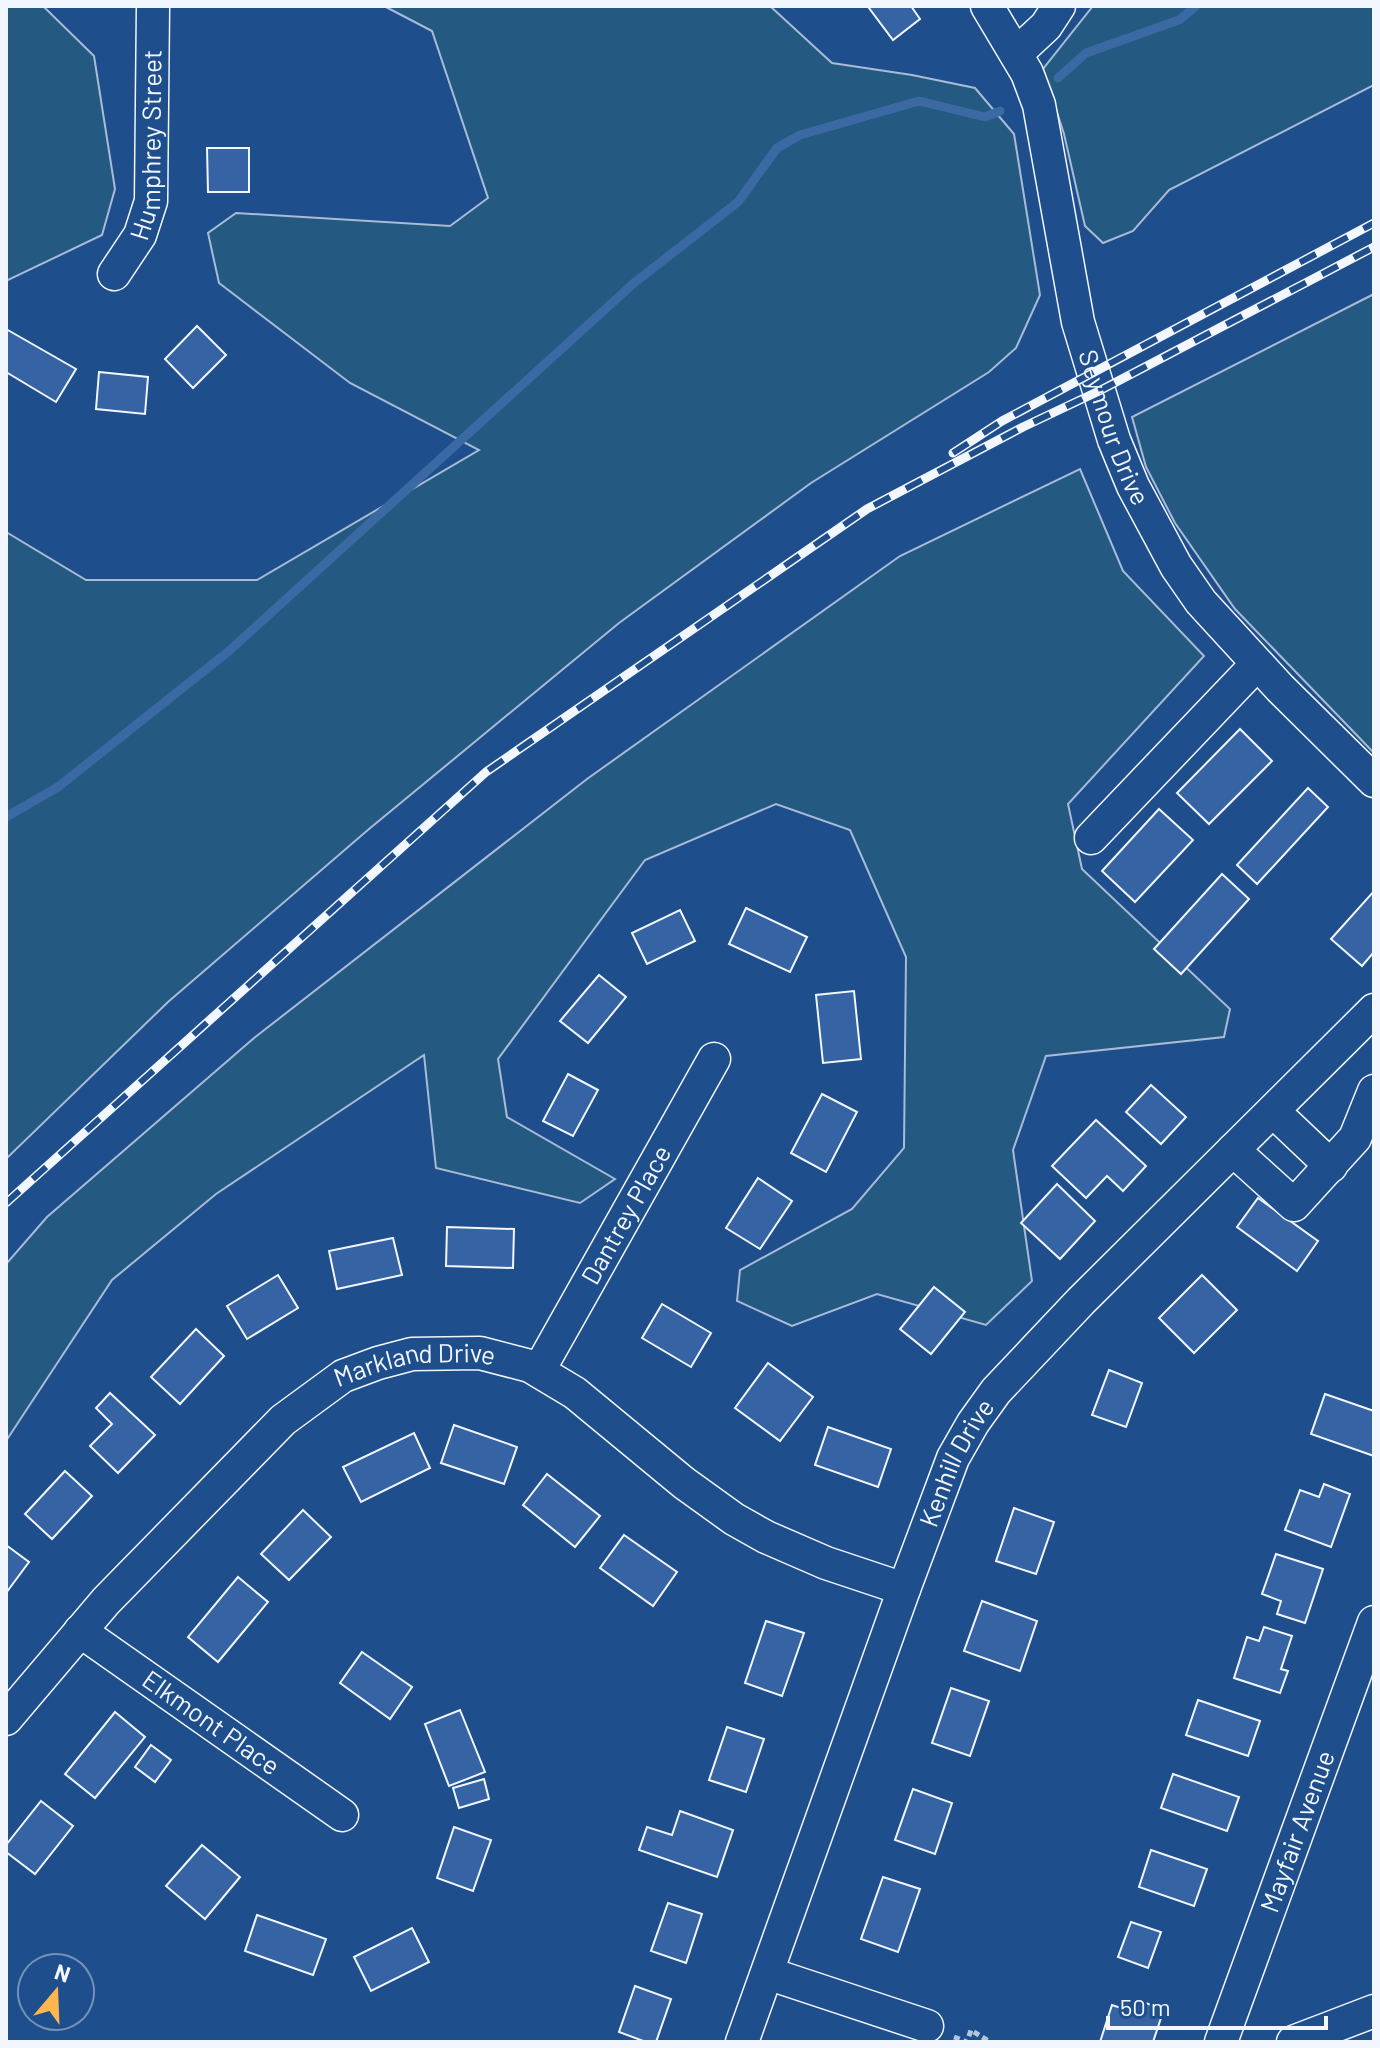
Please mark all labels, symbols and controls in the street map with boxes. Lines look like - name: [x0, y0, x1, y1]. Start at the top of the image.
- street label: Humphrey Street: [122, 49, 167, 244]
- street label: Seymour Drive: [1073, 346, 1157, 510]
- street label: Dantrey Place: [574, 1139, 676, 1289]
- street label: Markland Drive: [329, 1336, 499, 1392]
- street label: Kenhill Drive: [912, 1392, 1000, 1531]
- street label: Elkmont Place: [137, 1663, 287, 1781]
- street label: Mayfair Avenue: [1253, 1746, 1340, 1916]
- north arrow: [16, 1952, 96, 2032]
- text: N: [52, 1957, 74, 1987]
- scale bar: [1108, 1980, 1326, 2030]
- text: 50 m: [1120, 1992, 1171, 2021]

